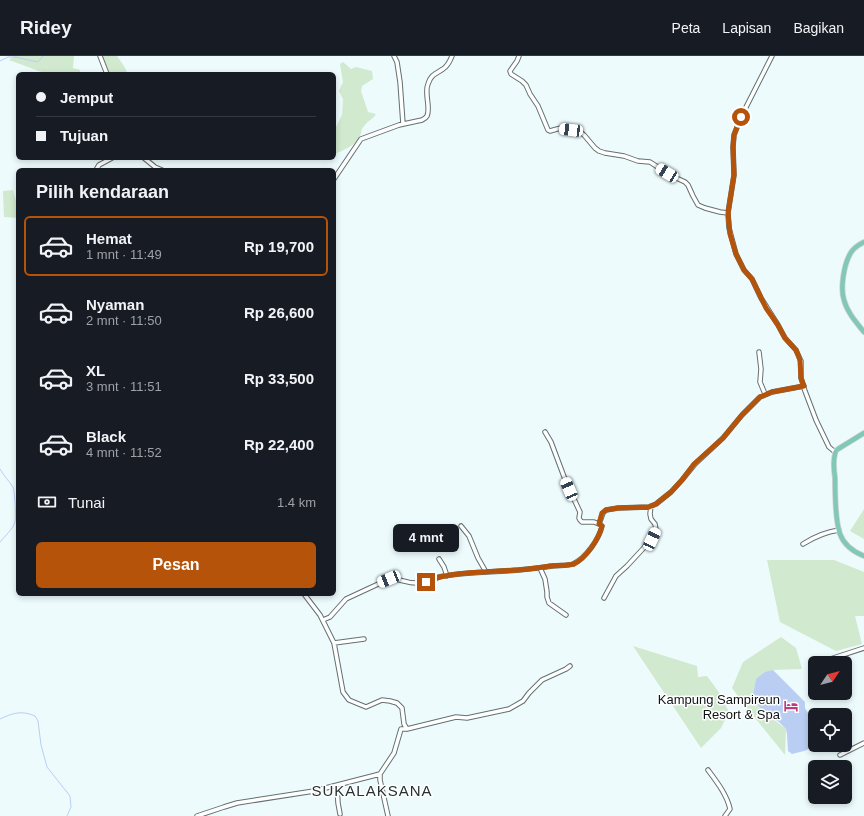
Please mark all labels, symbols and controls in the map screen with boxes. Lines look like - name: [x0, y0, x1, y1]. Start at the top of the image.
- text: Ridey: [20, 17, 72, 38]
- text: Peta: [672, 20, 700, 36]
- text: Lapisan: [722, 20, 771, 36]
- text: Bagikan: [793, 20, 844, 36]
- text: Jemput: [60, 89, 113, 106]
- route start: [732, 108, 750, 126]
- car: [558, 123, 584, 137]
- text: Tujuan: [60, 127, 108, 144]
- car: [654, 162, 680, 184]
- text: Pilih kendaraan: [36, 182, 169, 202]
- icon: car: [38, 228, 74, 264]
- text: Hemat: [86, 230, 132, 247]
- text: Rp 19,700: [244, 238, 314, 255]
- text: 1 mnt · 11:49: [86, 247, 162, 262]
- icon: car: [38, 294, 74, 330]
- text: Nyaman: [86, 296, 144, 313]
- text: Rp 26,600: [244, 304, 314, 321]
- text: 2 mnt · 11:50: [86, 313, 162, 328]
- icon: car: [38, 360, 74, 396]
- text: XL: [86, 362, 105, 379]
- text: Rp 33,500: [244, 370, 314, 387]
- text: 3 mnt · 11:51: [86, 379, 162, 394]
- icon: car: [38, 426, 74, 462]
- text: Black: [86, 428, 126, 445]
- text: Rp 22,400: [244, 436, 314, 453]
- text: 4 mnt · 11:52: [86, 445, 162, 460]
- car: [559, 476, 579, 502]
- icon: cash: [36, 491, 58, 513]
- text: Tunai: [68, 494, 105, 511]
- text: 1.4 km: [277, 495, 316, 510]
- callout: 4 mnt: [393, 524, 459, 552]
- car: [641, 526, 663, 552]
- text: 4 mnt: [409, 530, 443, 545]
- button: Pesan: [36, 542, 316, 588]
- car: [376, 569, 402, 589]
- route end: [417, 573, 435, 591]
- north arrow: [808, 656, 852, 700]
- map controls: [808, 656, 852, 804]
- place label: Kampung Sampireun Resort & Spa: [658, 692, 781, 722]
- hotel icon: Kampung Sampireun Resort & Spa: [783, 698, 799, 714]
- button: locate: [808, 708, 852, 752]
- button: layers: [808, 760, 852, 804]
- district label: SUKALAKSANA: [311, 782, 433, 799]

